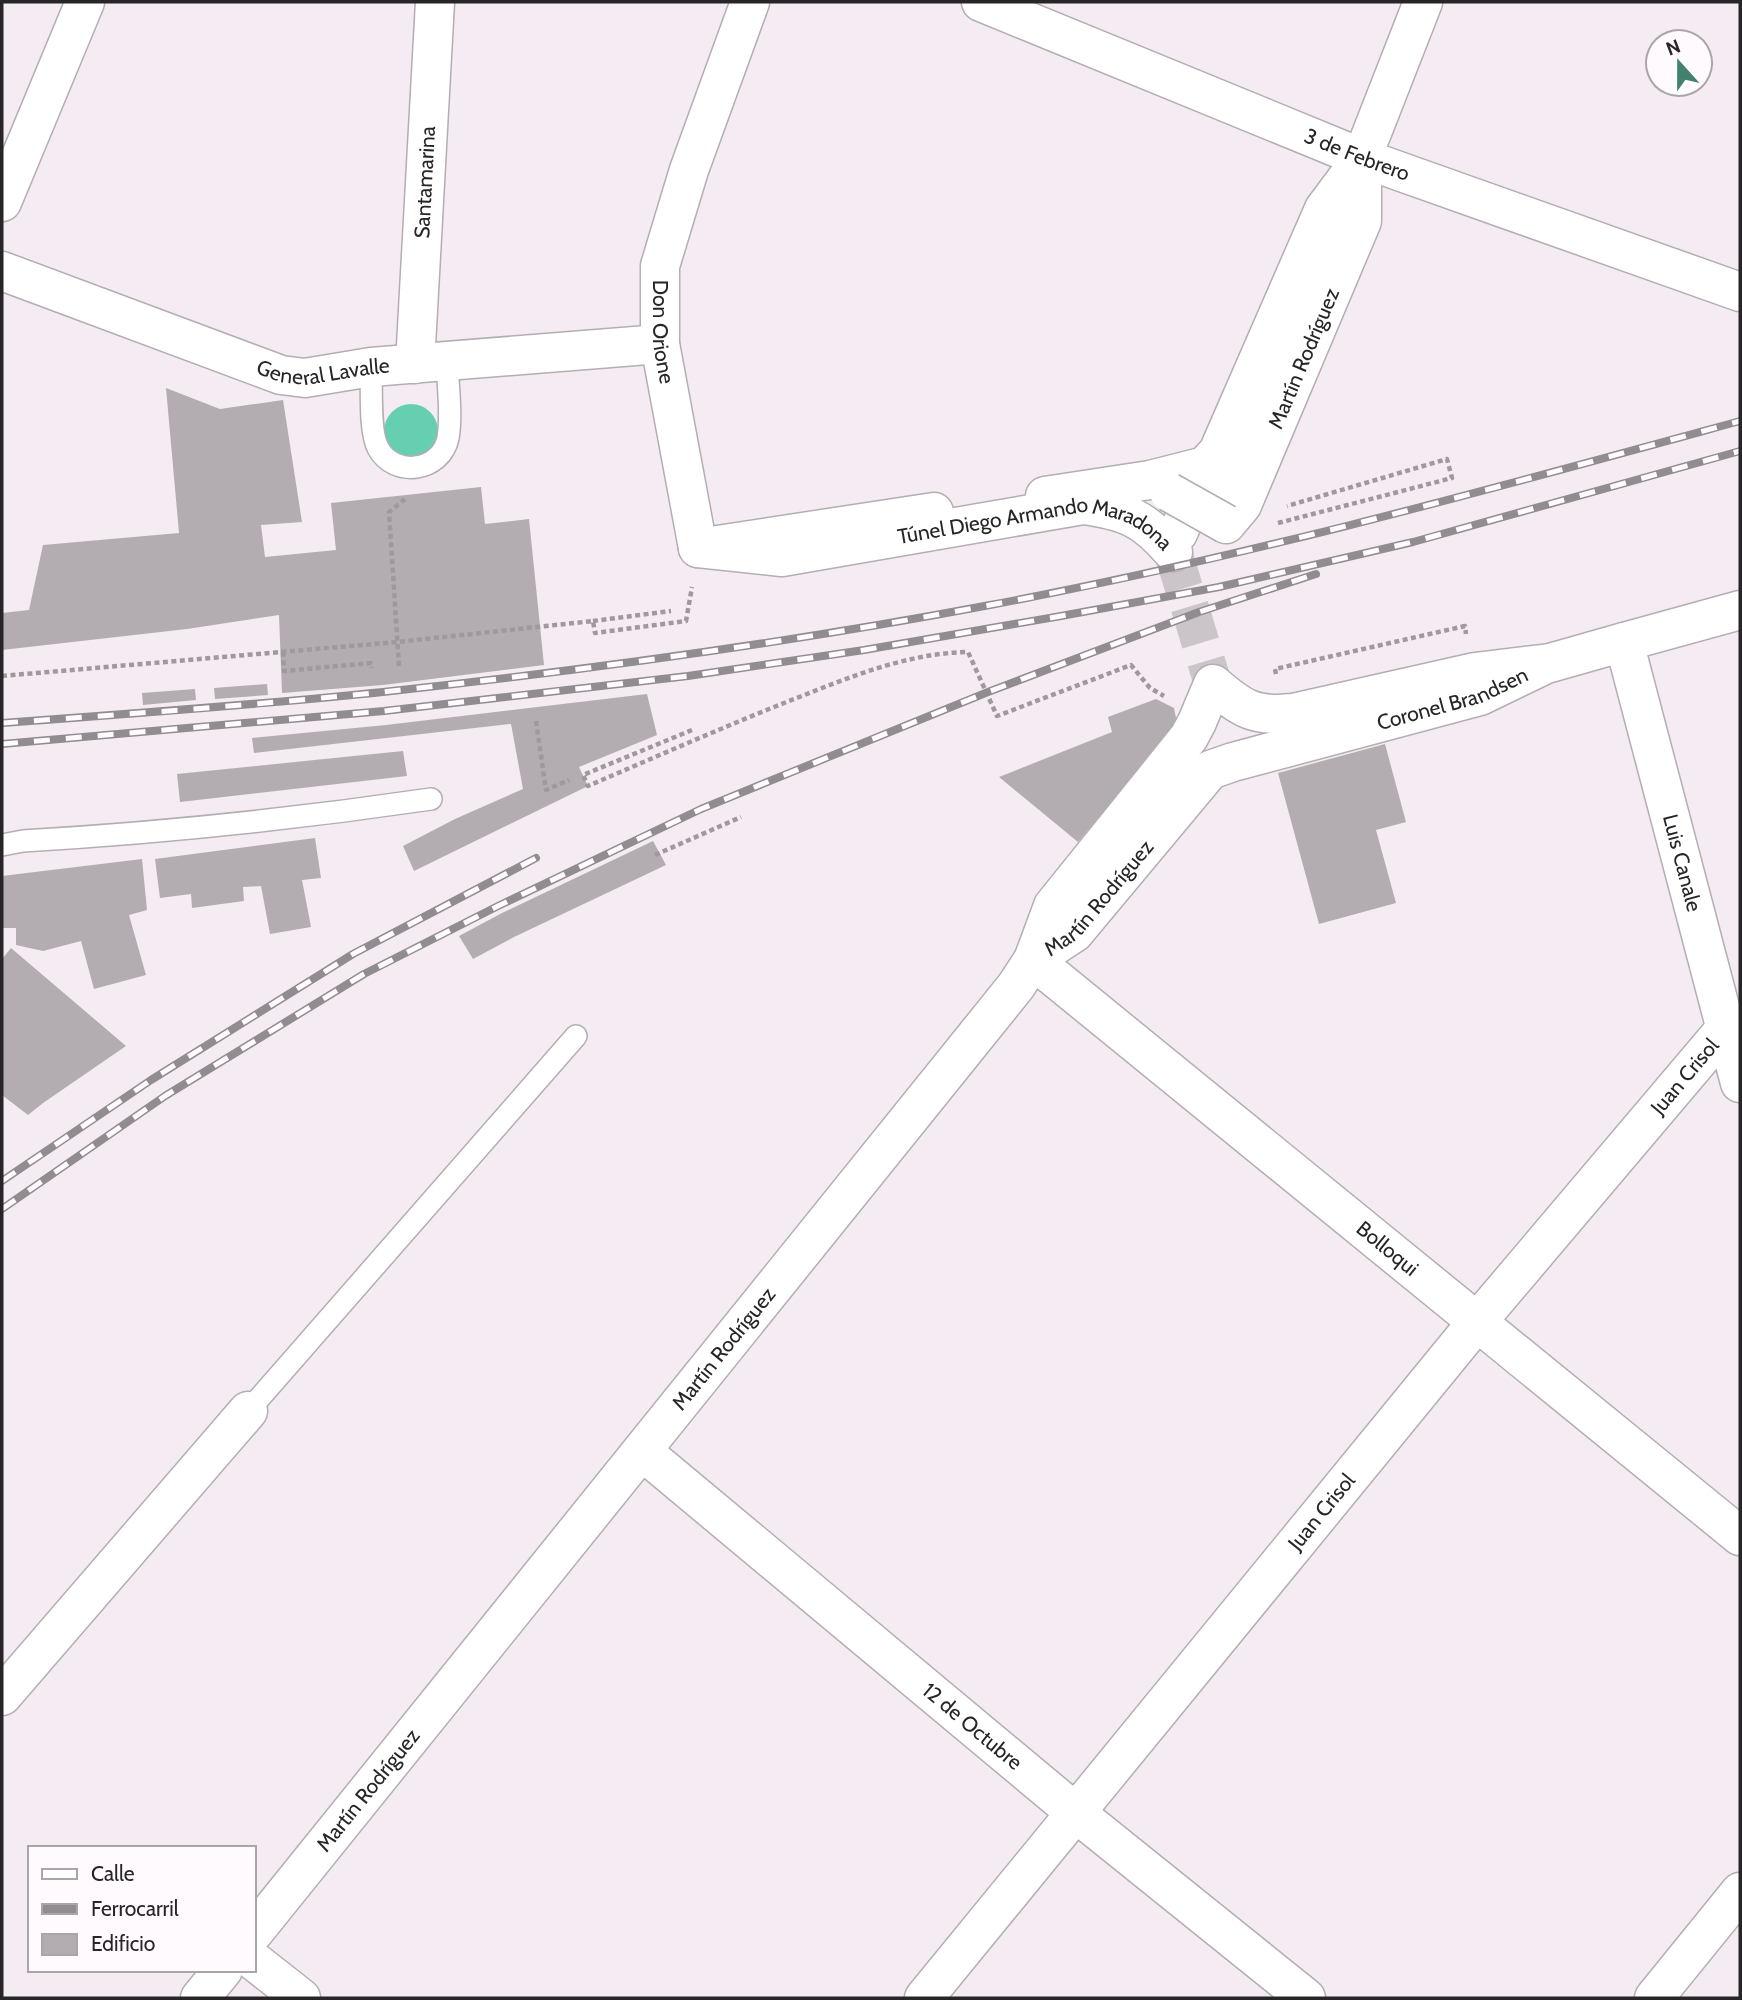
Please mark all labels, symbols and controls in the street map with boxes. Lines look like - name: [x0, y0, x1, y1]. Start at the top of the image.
- north arrow: [1644, 28, 1714, 98]
- text: N: [1663, 34, 1683, 61]
- street label: 3 de Febrero: [1301, 123, 1413, 186]
- street label: Santamarina: [409, 125, 440, 239]
- street label: Don Orione: [648, 280, 680, 386]
- street label: Martín Rodríguez: [1263, 284, 1344, 432]
- street label: General Lavalle: [253, 353, 391, 390]
- text: Túnel Diego Armando Maradona: [895, 491, 1178, 555]
- street label: Túnel Diego Armando Maradona: [887, 526, 1173, 562]
- street label: Coronel Brandsen: [1374, 662, 1532, 735]
- street label: Luis Canale: [1658, 811, 1707, 914]
- street label: Martín Rodríguez: [1039, 835, 1158, 961]
- street label: Juan Crisol: [1645, 1033, 1724, 1120]
- street label: Bolloqui: [1352, 1216, 1424, 1281]
- street label: Martín Rodríguez: [667, 1282, 780, 1415]
- street label: Juan Crisol: [1282, 1468, 1360, 1556]
- street label: 12 de Octubre: [918, 1677, 1028, 1775]
- street label: Martín Rodríguez: [311, 1723, 425, 1856]
- legend: [28, 1846, 256, 1972]
- text: Calle: [91, 1861, 135, 1886]
- text: Ferrocarril: [91, 1896, 179, 1921]
- text: Edificio: [91, 1931, 155, 1956]

